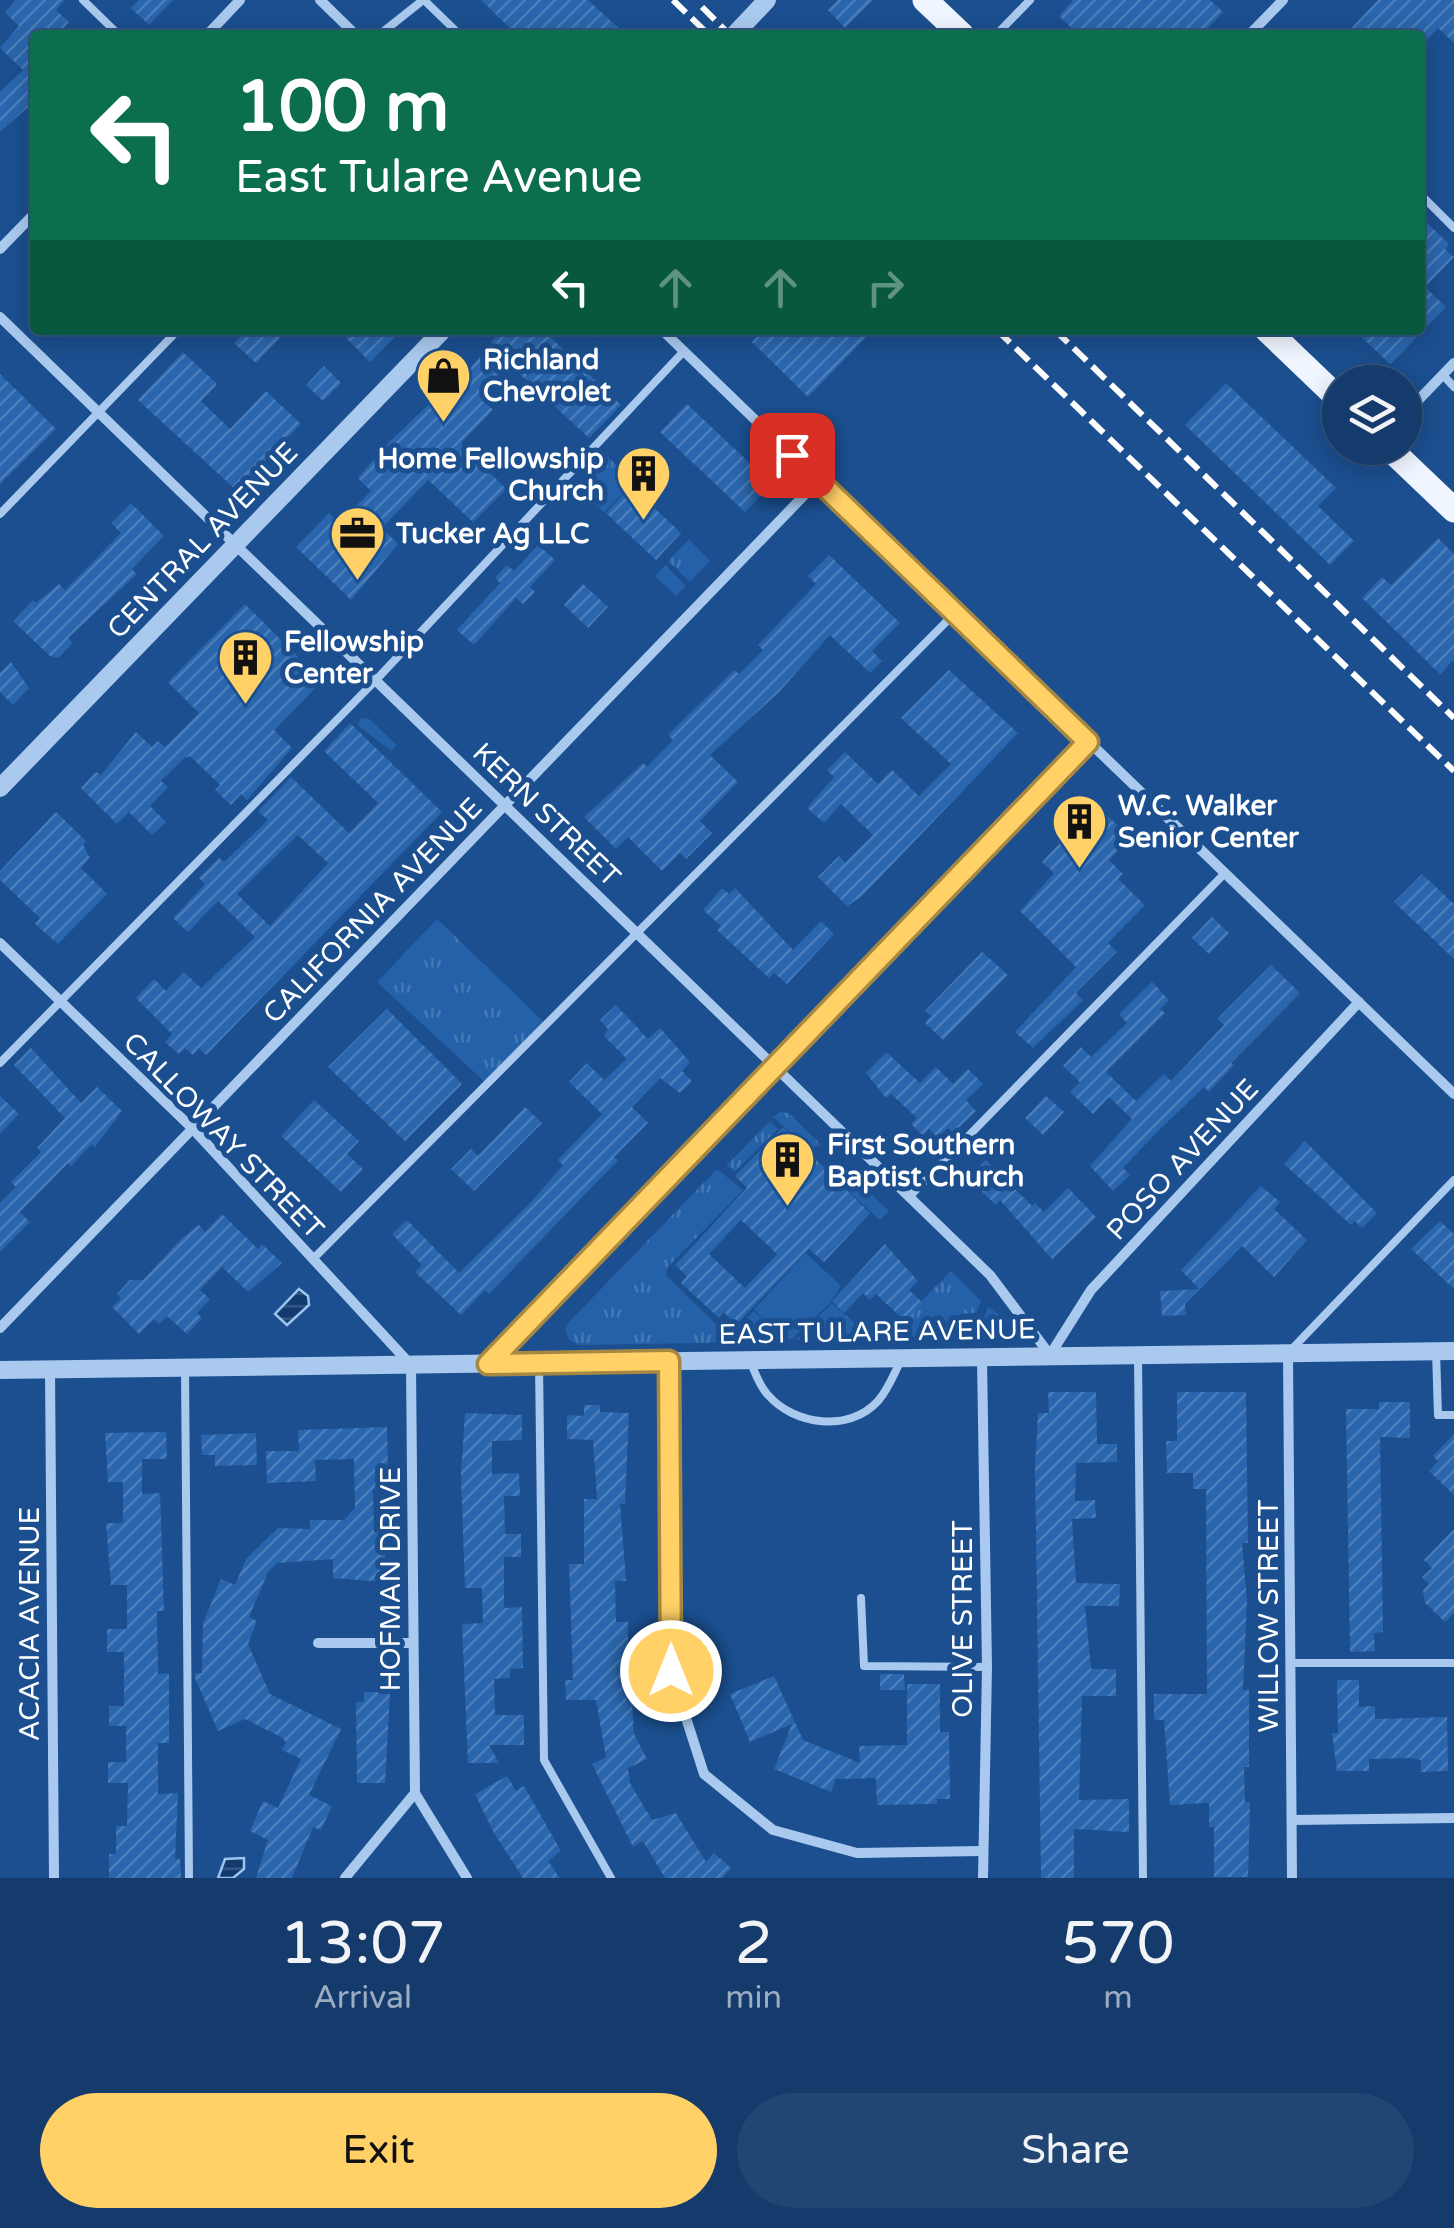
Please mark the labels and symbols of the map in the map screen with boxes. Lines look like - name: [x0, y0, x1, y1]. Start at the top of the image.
- place label: Richland Chevrolet: [483, 343, 611, 409]
- shop icon: Richland Chevrolet: [414, 345, 474, 424]
- pin: [750, 413, 835, 498]
- street label: CENTRAL AVENUE: [100, 436, 305, 646]
- place label: Home Fellowship Church: [378, 442, 604, 508]
- building icon: Home Fellowship Church: [613, 444, 673, 523]
- office icon: Tucker Ag LLC: [327, 503, 387, 582]
- place label: Tucker Ag LLC: [395, 517, 589, 551]
- place label: Fellowship Center: [284, 625, 424, 691]
- building icon: Fellowship Center: [215, 627, 275, 706]
- street label: KERN STREET: [465, 736, 627, 894]
- place label: W.C. Walker Senior Center: [1118, 789, 1300, 855]
- street label: CALIFORNIA AVENUE: [256, 791, 489, 1031]
- building icon: W.C. Walker Senior Center: [1049, 791, 1109, 870]
- street label: CALLOWAY STREET: [116, 1025, 331, 1246]
- street label: POSO AVENUE: [1100, 1072, 1266, 1247]
- place label: First Southern Baptist Church: [827, 1128, 1024, 1194]
- building icon: First Southern Baptist Church: [758, 1130, 818, 1209]
- street label: EAST TULARE AVENUE: [718, 1312, 1036, 1352]
- street label: HOFMAN DRIVE: [374, 1467, 408, 1691]
- street label: WILLOW STREET: [1252, 1500, 1286, 1732]
- street label: ACACIA AVENUE: [13, 1507, 47, 1741]
- street label: OLIVE STREET: [946, 1520, 980, 1718]
- position arrow: [619, 1619, 723, 1723]

